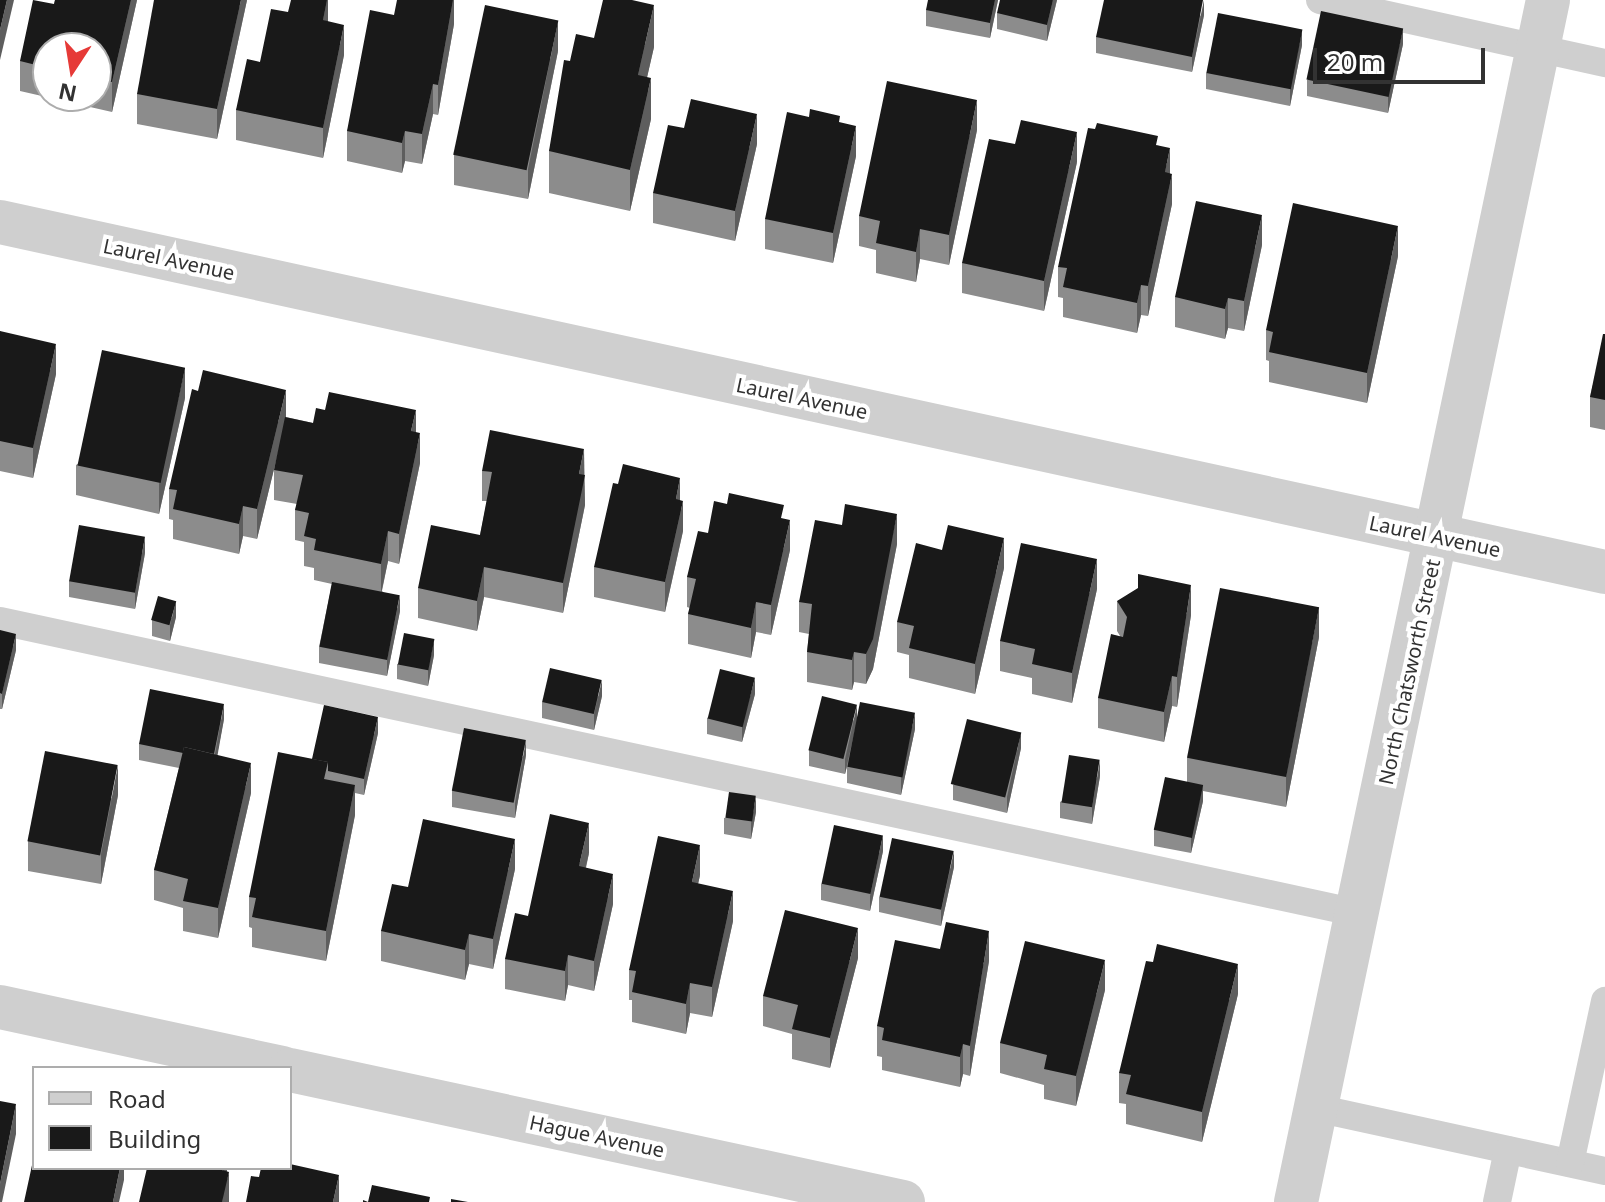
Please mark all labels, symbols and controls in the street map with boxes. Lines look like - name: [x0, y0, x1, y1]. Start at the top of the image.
- north arrow: [32, 32, 112, 112]
- scale bar: [1317, 32, 1489, 82]
- text: 20 m: [1327, 45, 1383, 78]
- text: N: [56, 77, 79, 110]
- street label: Laurel Avenue: [101, 233, 237, 285]
- street label: Laurel Avenue: [734, 372, 870, 424]
- street label: Laurel Avenue: [1367, 510, 1503, 562]
- street label: North Chatsworth Street: [1373, 557, 1445, 787]
- legend: [32, 1066, 292, 1170]
- text: Road: [108, 1082, 166, 1115]
- street label: Hague Avenue: [527, 1110, 667, 1162]
- text: Building: [108, 1122, 201, 1155]

